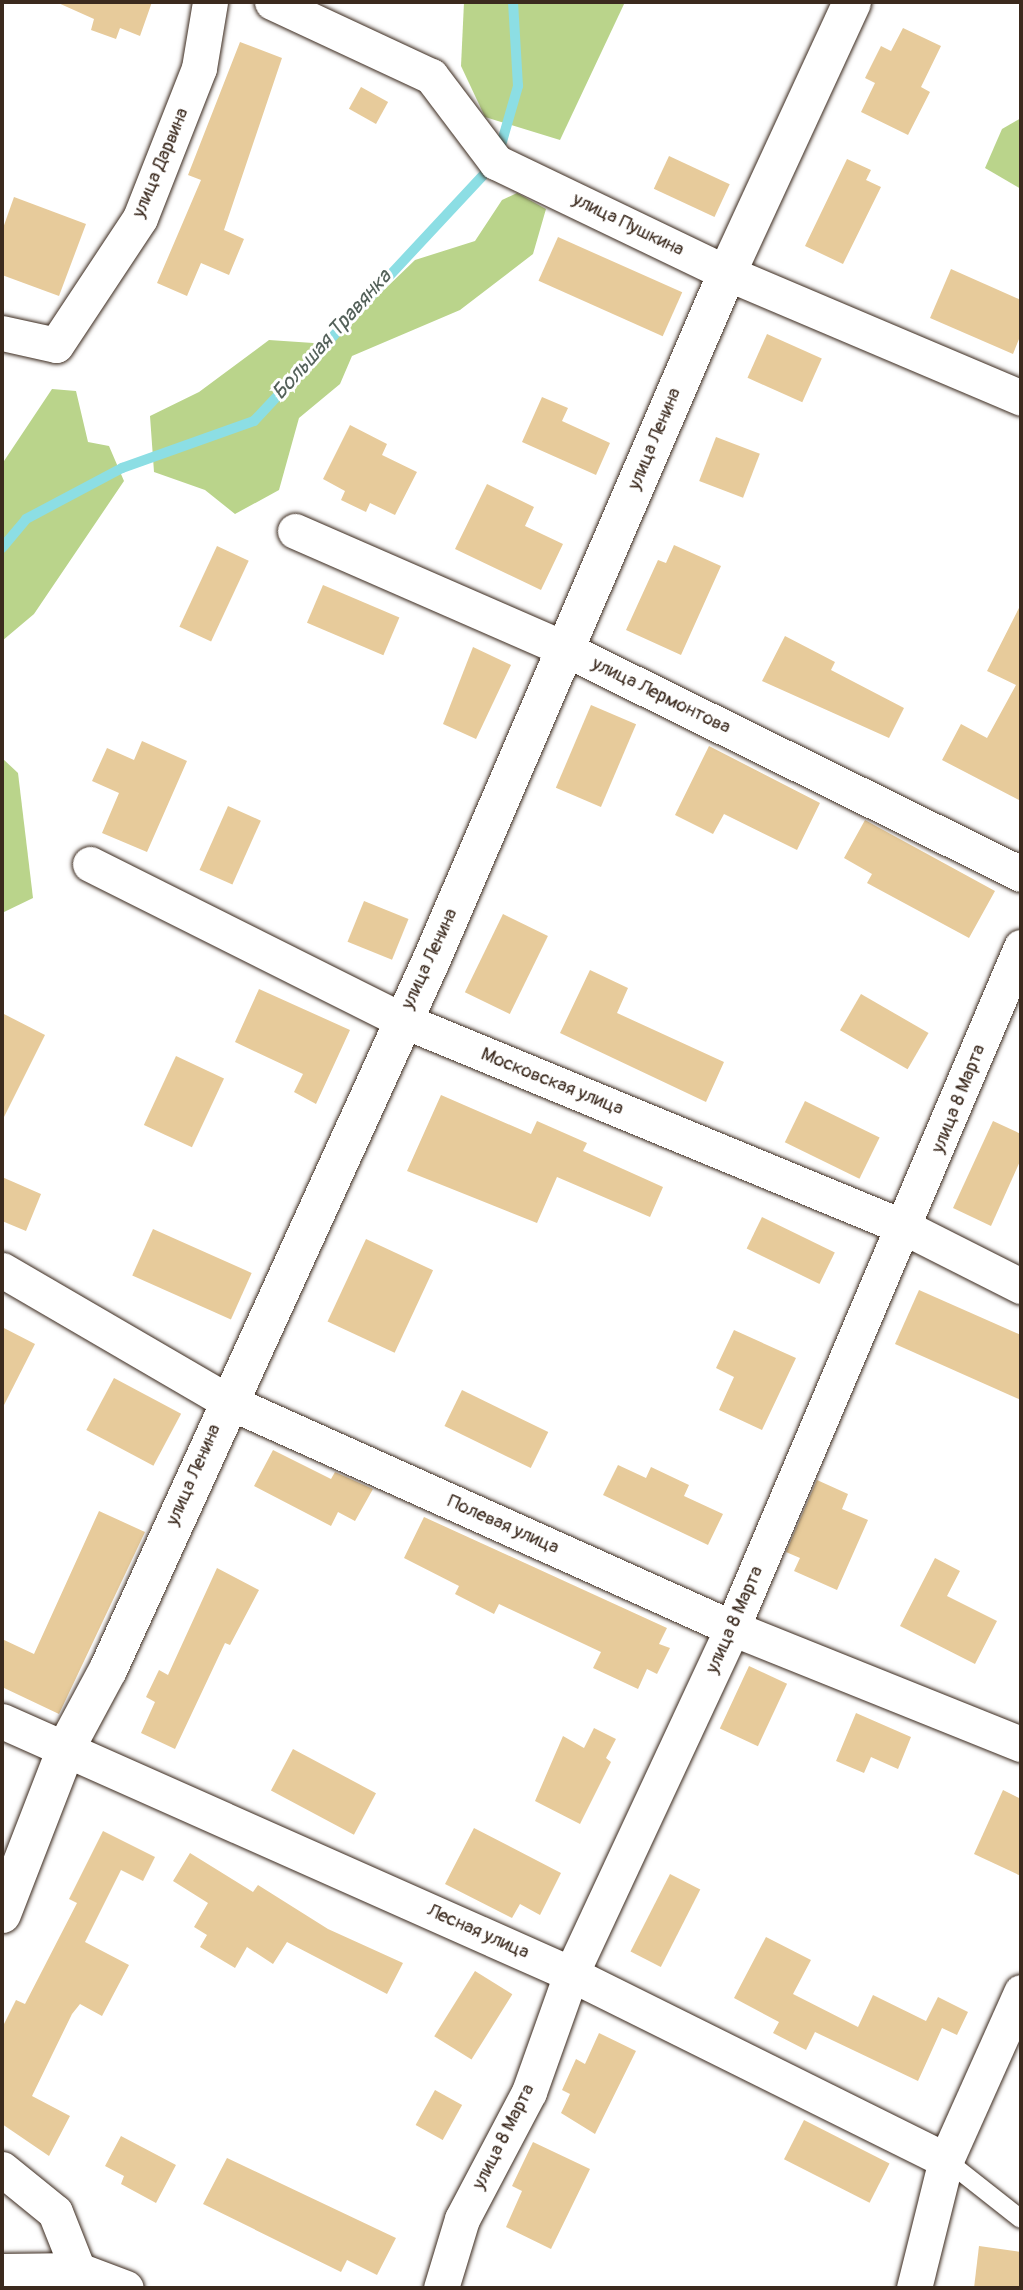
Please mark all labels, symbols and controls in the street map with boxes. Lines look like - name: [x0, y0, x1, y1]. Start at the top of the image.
- street label: улица Дарвина: [128, 105, 194, 221]
- street label: улица Пушкина: [569, 188, 687, 262]
- water label: Большая Травянка: [267, 265, 397, 405]
- street label: улица Ленина: [623, 385, 687, 493]
- street label: улица Лермонтова: [588, 653, 734, 739]
- street label: улица Ленина: [397, 905, 463, 1013]
- street label: улица 8 Марта: [927, 1041, 991, 1157]
- street label: Московская улица: [477, 1043, 627, 1121]
- street label: улица Ленина: [162, 1421, 226, 1529]
- street label: Полевая улица: [444, 1490, 562, 1560]
- street label: улица 8 Марта: [701, 1563, 769, 1677]
- street label: Лесная улица: [424, 1899, 532, 1965]
- street label: улица 8 Марта: [468, 2081, 540, 2193]

